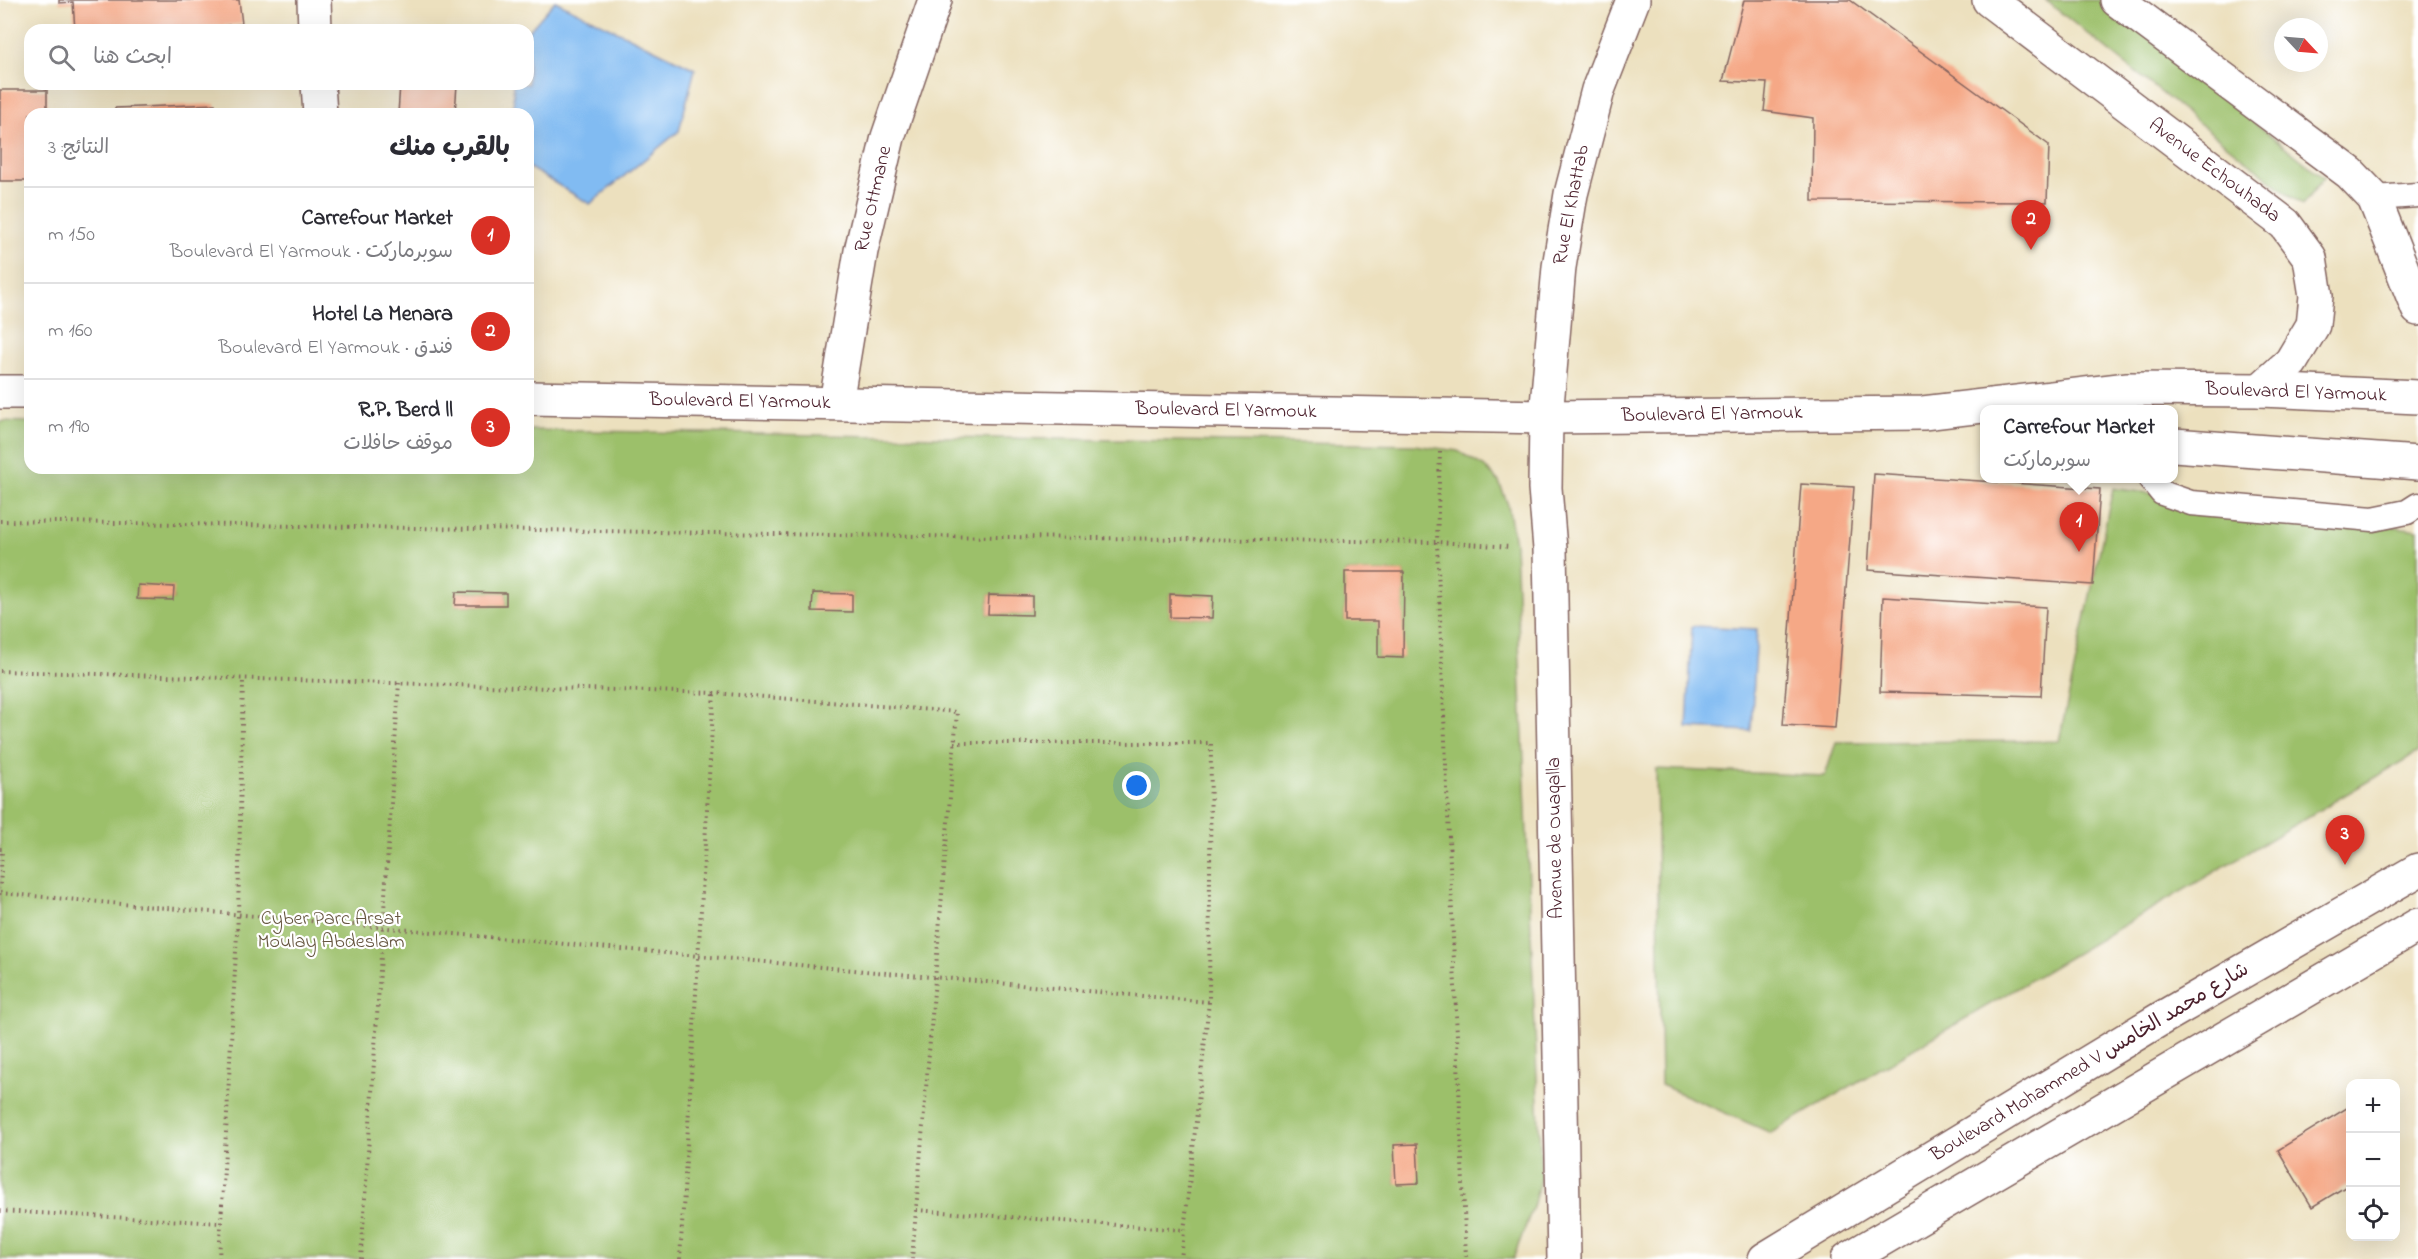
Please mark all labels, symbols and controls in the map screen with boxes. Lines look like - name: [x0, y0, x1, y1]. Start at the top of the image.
- north arrow: [2274, 18, 2328, 72]
- search box: [24, 24, 534, 90]
- icon: search: [45, 41, 78, 74]
- text: ابحث هنا: [93, 42, 172, 74]
- street label: Avenue Echouhada: [2142, 111, 2286, 231]
- text: بالقرب منك: [389, 130, 510, 168]
- text: النتائج: 3: [48, 134, 109, 163]
- street label: Rue El Khattab: [1546, 142, 1598, 267]
- street label: Rue Ottmane: [848, 143, 900, 255]
- pin: 2: [2012, 200, 2050, 250]
- text: Carrefour Market: [301, 203, 453, 235]
- text: 150 m: [48, 221, 95, 250]
- text: 1: [487, 221, 494, 250]
- text: سوبرماركت · Boulevard El Yarmouk: [170, 238, 453, 267]
- text: Hotel La Menara: [312, 299, 453, 331]
- text: 160 m: [48, 317, 92, 346]
- text: 2: [486, 317, 495, 346]
- text: فندق · Boulevard El Yarmouk: [219, 334, 453, 363]
- street label: Boulevard El Yarmouk: [2204, 375, 2387, 411]
- street label: Boulevard El Yarmouk: [648, 386, 831, 418]
- text: R.P. Berd ll: [358, 395, 453, 427]
- street label: Boulevard El Yarmouk: [1134, 395, 1317, 427]
- street label: Boulevard El Yarmouk: [1620, 399, 1803, 431]
- popup: [1980, 405, 2178, 483]
- text: Carrefour Market: [2003, 412, 2155, 444]
- text: 190 m: [48, 413, 90, 442]
- text: 3: [486, 413, 495, 442]
- text: موقف حافلات: [343, 430, 453, 459]
- text: سوبرماركت: [2003, 447, 2091, 476]
- pin: 1: [2060, 502, 2098, 552]
- street label: Avenue de Ouaqalla: [1540, 757, 1572, 919]
- your location: [1122, 771, 1151, 800]
- pin: 3: [2326, 816, 2364, 865]
- park label: Cyber Parc Arsat Moulay Abdeslam: [257, 905, 405, 957]
- street label: Boulevard Mohammed V شارع محمد الخامس: [1924, 956, 2255, 1171]
- map controls: [2346, 1079, 2400, 1241]
- button: +: [2346, 1079, 2400, 1133]
- button: −: [2346, 1133, 2400, 1187]
- button: locate: [2346, 1187, 2400, 1241]

